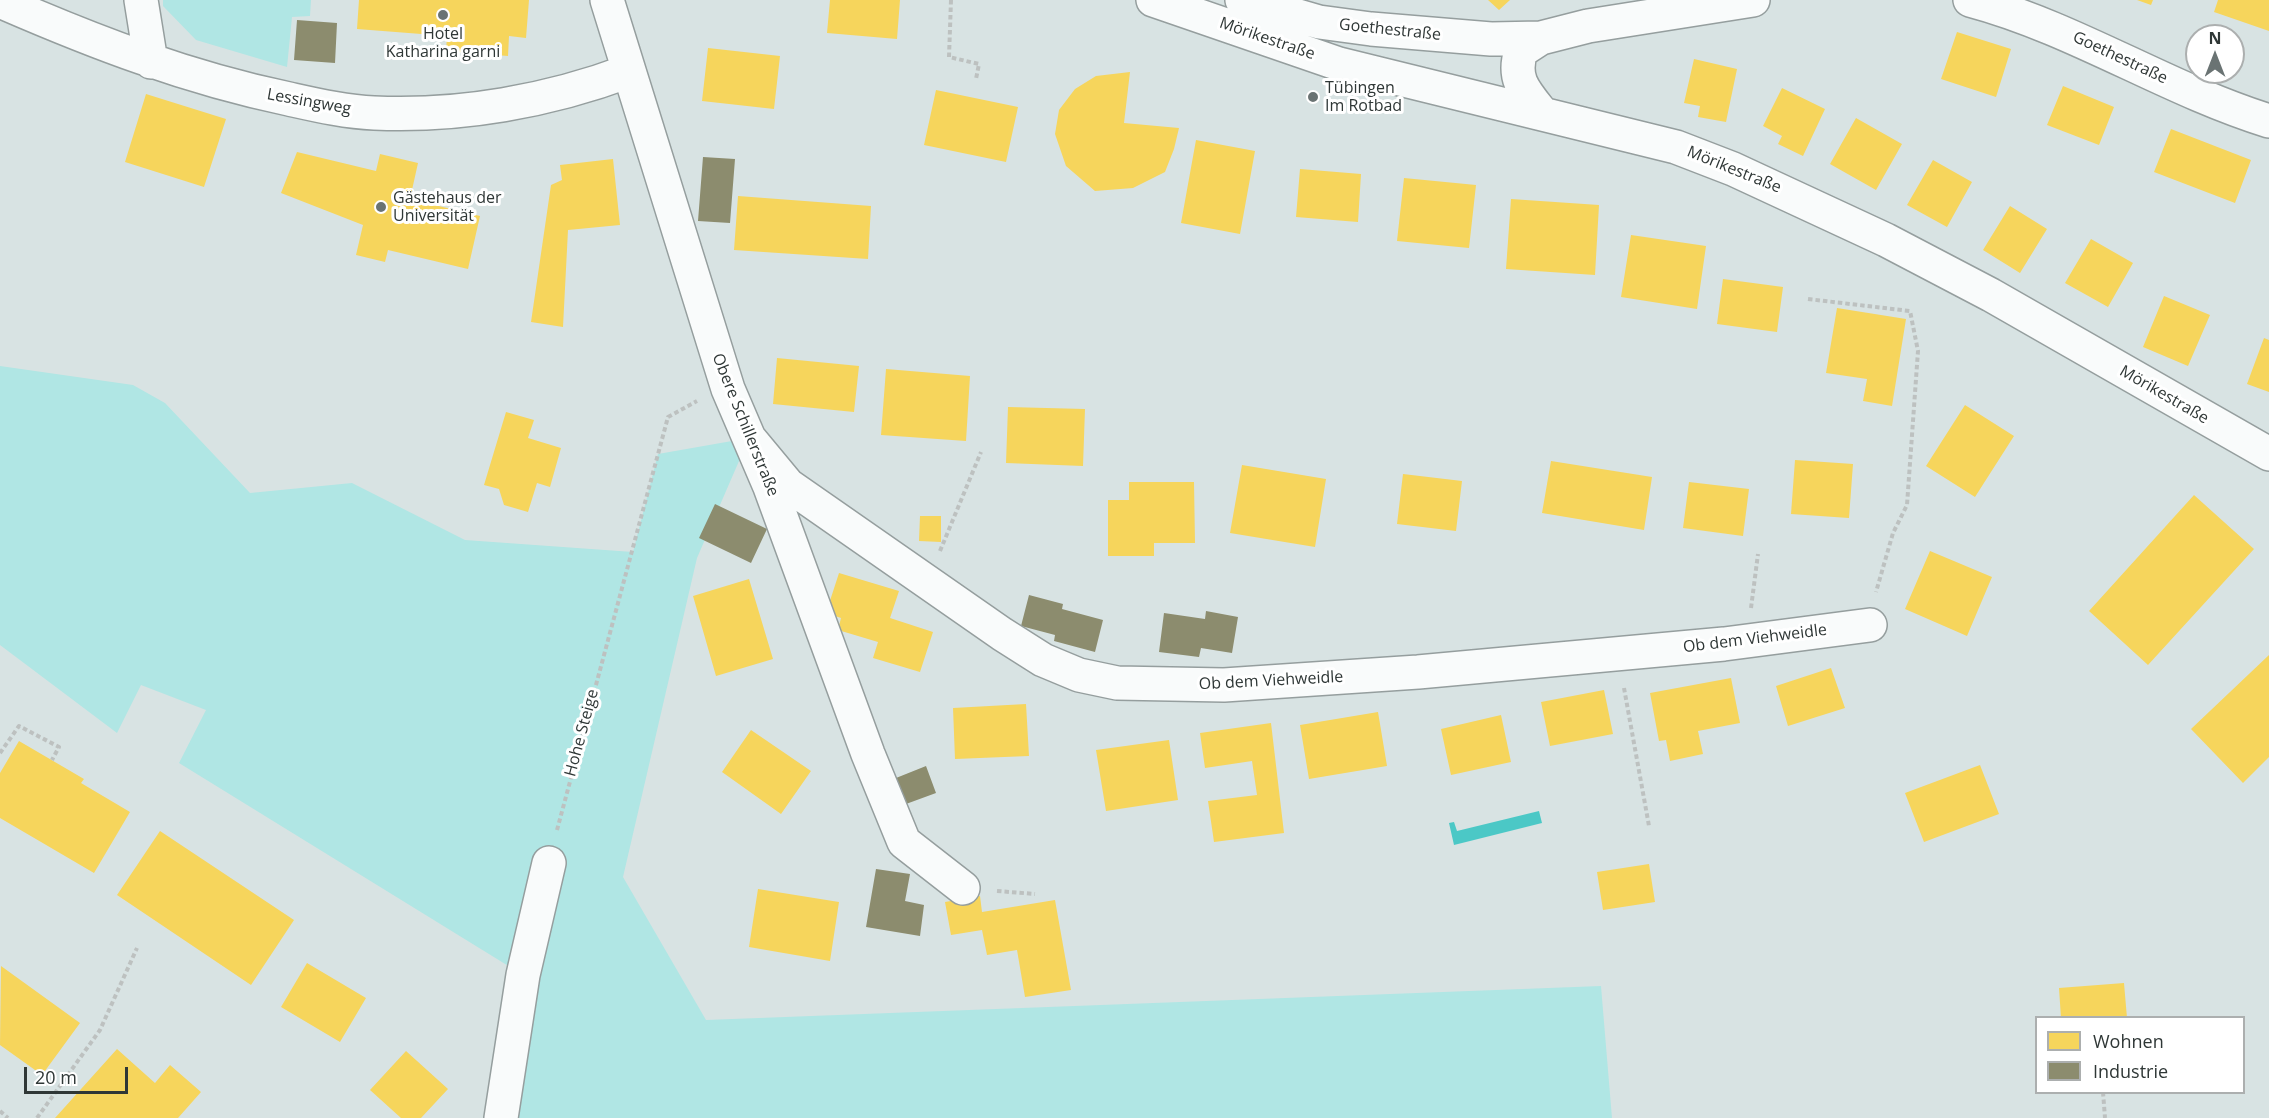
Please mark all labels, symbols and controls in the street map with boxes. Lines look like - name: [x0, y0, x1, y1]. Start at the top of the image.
- marker: Hotel Katharina garni: [436, 8, 450, 22]
- street label: Mörikestraße: [1217, 14, 1317, 64]
- street label: Goethestraße: [1338, 15, 1442, 45]
- place label: Hotel Katharina garni: [386, 24, 500, 62]
- north arrow: [2185, 24, 2245, 84]
- text: N: [2208, 27, 2222, 49]
- street label: Goethestraße: [2070, 28, 2170, 88]
- place label: Tübingen Im Rotbad: [1325, 78, 1402, 116]
- street label: Lessingweg: [265, 85, 353, 119]
- marker: Tübingen Im Rotbad: [1306, 90, 1320, 104]
- street label: Mörikestraße: [1684, 142, 1784, 198]
- place label: Gästehaus der Universität: [393, 188, 501, 226]
- marker: Gästehaus der Universität: [374, 200, 388, 214]
- street label: Obere Schillerstraße: [708, 351, 782, 499]
- street label: Mörikestraße: [2116, 362, 2212, 428]
- street label: Ob dem Viehweidle: [1682, 621, 1828, 657]
- street label: Ob dem Viehweidle: [1198, 668, 1344, 694]
- street label: Hohe Steige: [561, 687, 603, 779]
- legend: [2035, 1016, 2245, 1094]
- text: Wohnen: [2093, 1029, 2164, 1053]
- scale bar: [27, 1055, 130, 1093]
- text: Industrie: [2093, 1059, 2168, 1083]
- text: 20 m: [35, 1065, 77, 1089]

